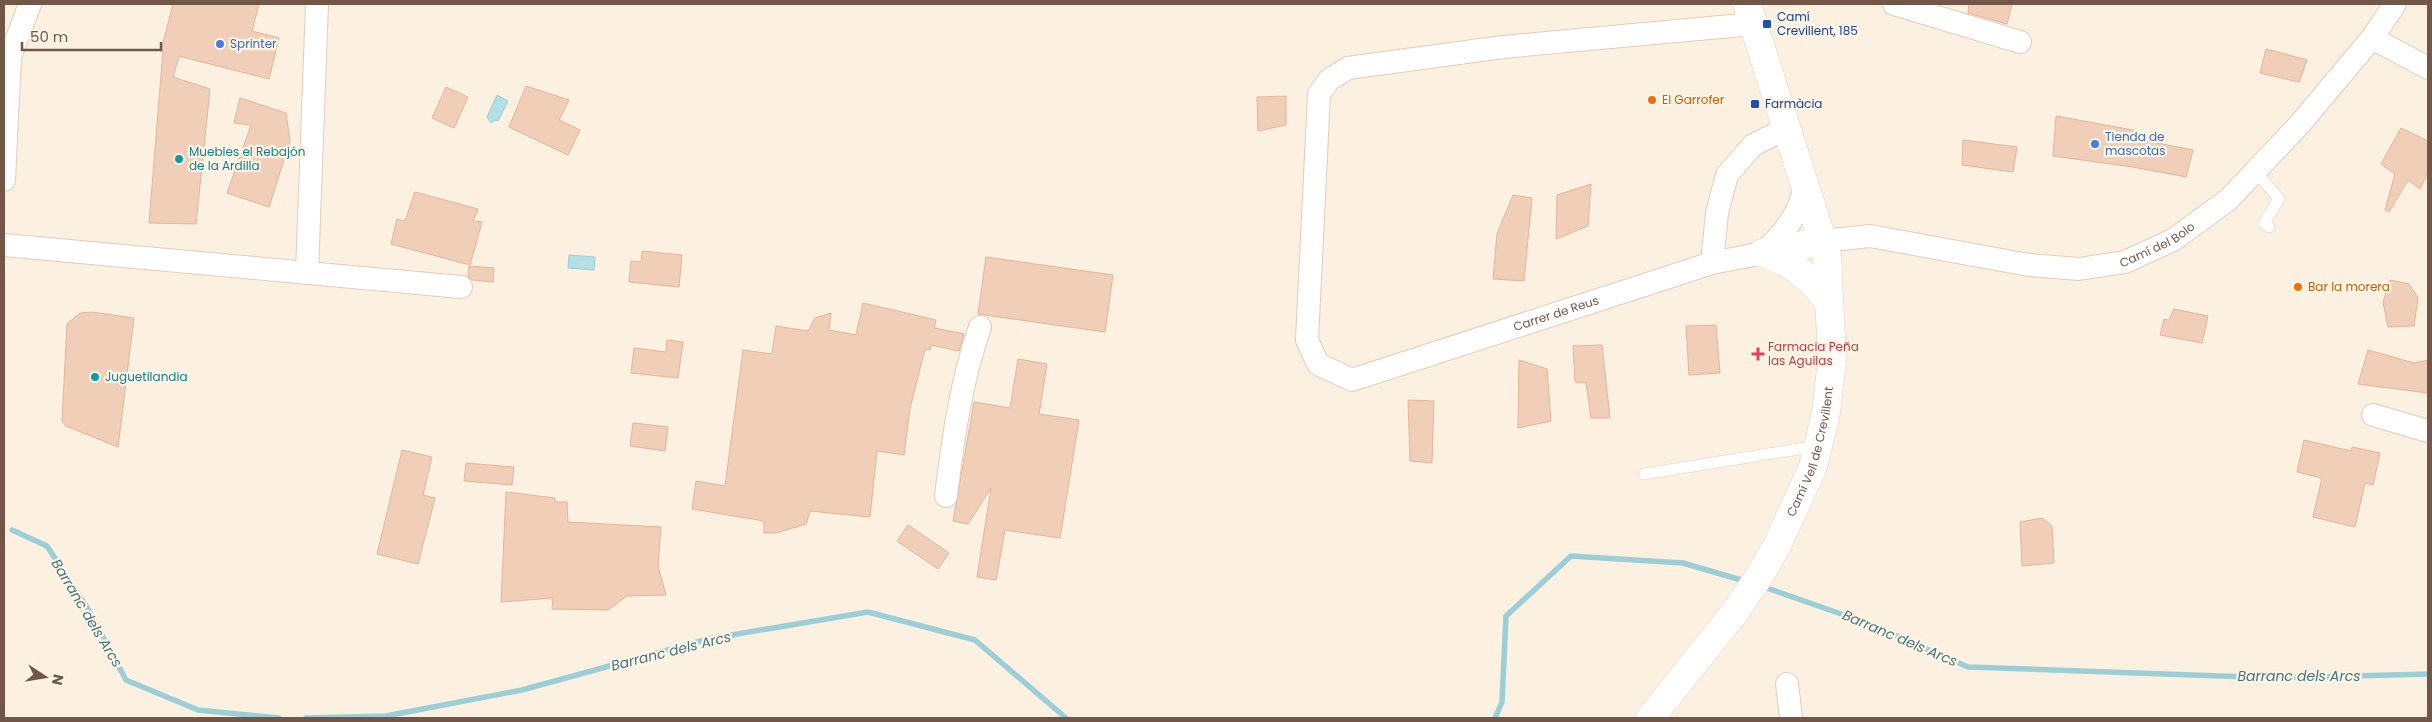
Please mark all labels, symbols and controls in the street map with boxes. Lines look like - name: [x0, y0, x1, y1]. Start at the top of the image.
- place label: Camí Crevillent, 185: [1777, 8, 1858, 39]
- marker: Camí Crevillent, 185: [1761, 18, 1773, 30]
- scale bar: [22, 20, 161, 52]
- text: 50 m: [30, 26, 68, 47]
- place label: Sprinter: [230, 35, 277, 52]
- marker: Sprinter: [214, 38, 226, 50]
- place label: El Garrofer: [1662, 91, 1725, 108]
- marker: El Garrofer: [1646, 94, 1658, 106]
- place label: Farmàcia: [1765, 95, 1822, 112]
- marker: Farmàcia: [1749, 98, 1761, 110]
- place label: Tienda de mascotas: [2105, 128, 2165, 159]
- marker: Tienda de mascotas: [2089, 138, 2101, 150]
- place label: Muebles el Rebajón de la Ardilla: [189, 143, 305, 174]
- marker: Muebles el Rebajón de la Ardilla: [173, 153, 185, 165]
- street label: Camí del Bolo: [2118, 218, 2198, 271]
- place label: Bar la morera: [2308, 278, 2390, 295]
- marker: Bar la morera: [2292, 281, 2304, 293]
- street label: Carrer de Reus: [1511, 291, 1601, 335]
- place label: Farmacia Peña las Aguilas: [1768, 338, 1859, 369]
- marker: Farmacia Peña las Aguilas: [1752, 348, 1764, 360]
- place label: Juguetilandia: [105, 368, 188, 385]
- marker: Juguetilandia: [89, 371, 101, 383]
- street label: Camí Vell de Crevillent: [1782, 386, 1837, 519]
- water label: Barranc dels Arcs: [47, 555, 127, 671]
- water label: Barranc dels Arcs: [1839, 605, 1961, 671]
- water label: Barranc dels Arcs: [609, 626, 733, 676]
- north arrow: [20, 652, 70, 702]
- water label: Barranc dels Arcs: [2237, 666, 2361, 686]
- text: N: [47, 672, 69, 687]

